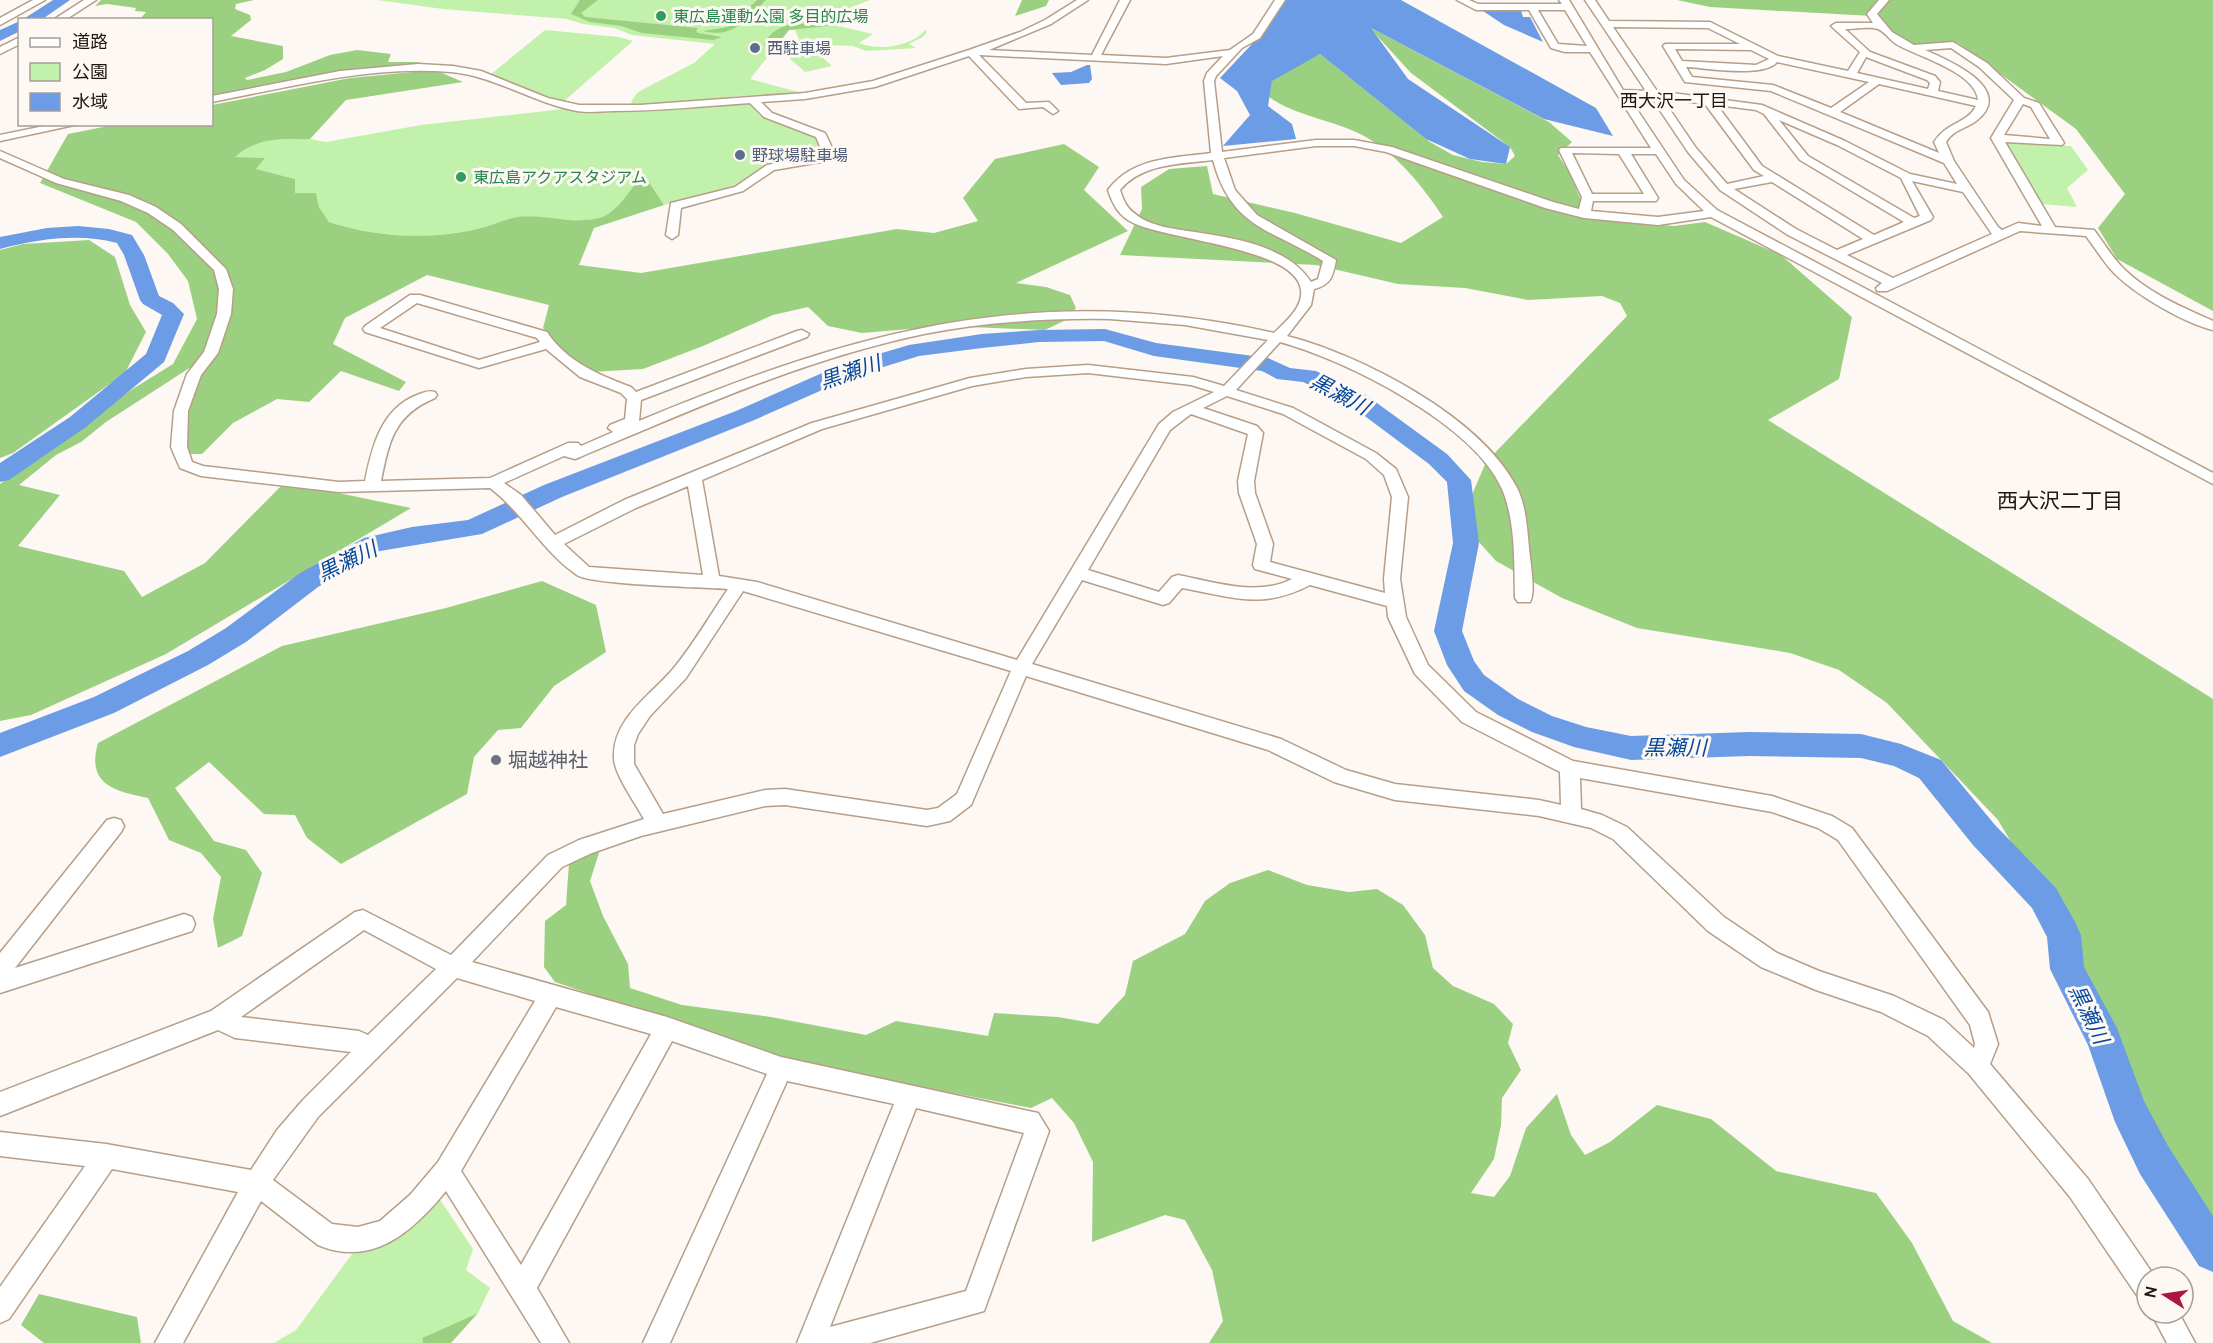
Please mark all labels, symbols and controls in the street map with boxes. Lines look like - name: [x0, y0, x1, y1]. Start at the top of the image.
- place label: 東広島運動公園 多目的広場: [673, 7, 869, 26]
- marker: 東広島運動公園 多目的広場: [654, 9, 668, 23]
- legend: [18, 18, 213, 126]
- text: 道路: [72, 31, 108, 53]
- place label: 西駐車場: [767, 39, 831, 58]
- marker: 西駐車場: [748, 41, 762, 55]
- text: 公園: [72, 61, 108, 83]
- district label: 西大沢一丁目: [1620, 90, 1728, 112]
- text: 水域: [72, 91, 108, 113]
- place label: 野球場駐車場: [752, 146, 848, 165]
- marker: 野球場駐車場: [733, 148, 747, 162]
- place label: 東広島アクアスタジアム: [473, 168, 647, 187]
- marker: 東広島アクアスタジアム: [454, 170, 468, 184]
- water label: 黒瀬川: [816, 349, 886, 394]
- water label: 黒瀬川: [1306, 368, 1375, 421]
- district label: 西大沢二丁目: [1997, 488, 2123, 513]
- water label: 黒瀬川: [313, 535, 383, 586]
- water label: 黒瀬川: [1644, 735, 1708, 760]
- place label: 堀越神社: [508, 748, 588, 772]
- marker: 堀越神社: [489, 753, 503, 767]
- water label: 黒瀬川: [2064, 980, 2115, 1050]
- north arrow: [2135, 1265, 2195, 1325]
- text: N: [2140, 1284, 2161, 1299]

